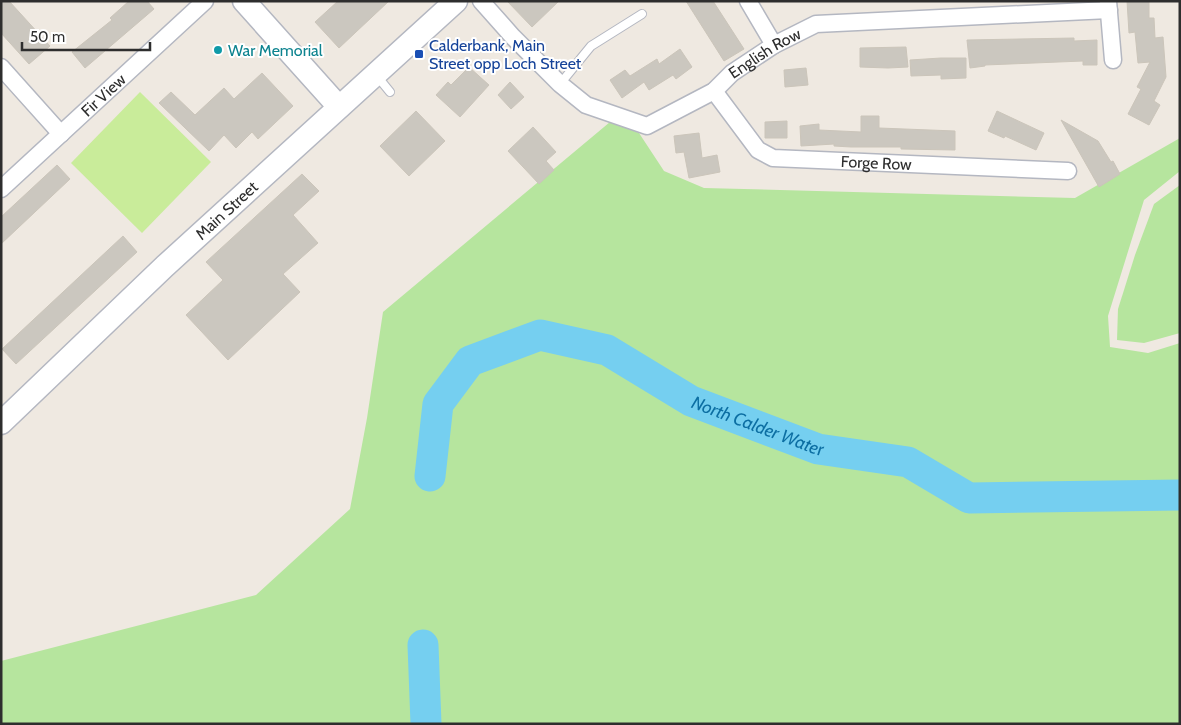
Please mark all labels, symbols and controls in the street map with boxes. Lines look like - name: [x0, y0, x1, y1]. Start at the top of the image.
- scale bar: [22, 20, 150, 52]
- street label: English Row: [725, 24, 804, 83]
- text: 50 m: [30, 28, 65, 46]
- place label: Calderbank, Main Street opp Loch Street: [429, 36, 582, 73]
- place label: War Memorial: [228, 41, 323, 60]
- marker: War Memorial: [212, 44, 224, 56]
- marker: Calderbank, Main Street opp Loch Street: [413, 48, 425, 60]
- street label: Fir View: [77, 70, 130, 120]
- street label: Forge Row: [840, 152, 913, 174]
- street label: Main Street: [192, 177, 262, 244]
- water label: North Calder Water: [689, 391, 826, 461]

